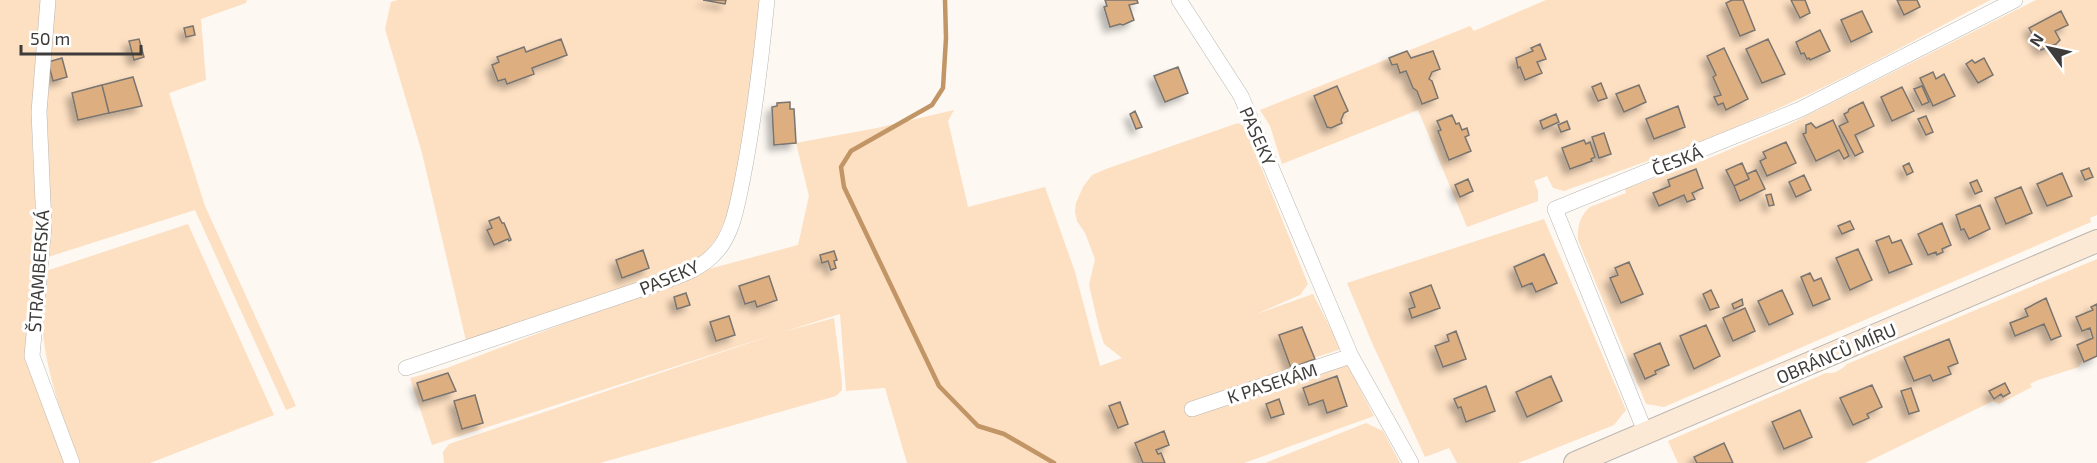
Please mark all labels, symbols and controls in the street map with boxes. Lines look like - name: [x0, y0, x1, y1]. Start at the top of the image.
- scale bar: [21, 18, 141, 56]
- north arrow: [2019, 18, 2079, 78]
- text: 50 m: [30, 27, 70, 49]
- text: N: [2025, 30, 2047, 50]
- street label: PASEKY: [1235, 103, 1281, 170]
- street label: ČESKÁ: [1649, 140, 1706, 180]
- street label: ŠTRAMBERSKÁ: [23, 208, 53, 333]
- street label: PASEKY: [636, 254, 703, 299]
- street label: OBRÁNCŮ MÍRU: [1773, 318, 1899, 388]
- street label: K PASEKÁM: [1224, 358, 1320, 408]

